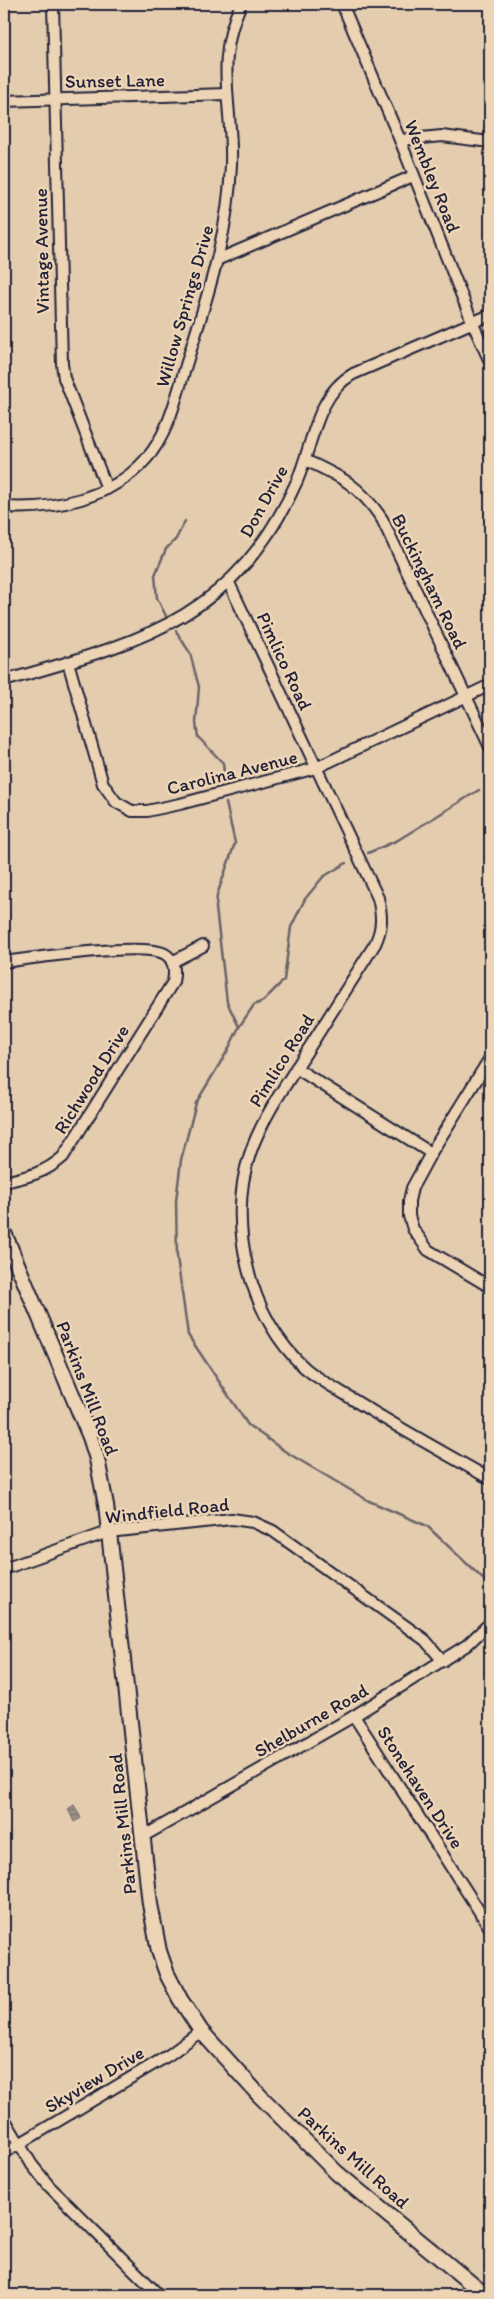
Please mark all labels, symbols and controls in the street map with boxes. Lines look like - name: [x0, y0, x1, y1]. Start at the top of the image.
- street label: Sunset Lane: [65, 68, 165, 93]
- street label: Wembley Road: [400, 117, 466, 236]
- street label: Vintage Avenue: [29, 188, 54, 314]
- street label: Willow Springs Drive: [150, 222, 219, 390]
- street label: Don Drive: [234, 461, 293, 542]
- street label: Buckingham Road: [387, 510, 472, 653]
- street label: Pimlico Road: [252, 608, 318, 714]
- street label: Carolina Avenue: [164, 745, 300, 800]
- street label: Pimlico Road: [244, 1009, 319, 1111]
- street label: Richwood Drive: [49, 1020, 134, 1138]
- street label: Parkins Mill Road: [51, 1318, 124, 1459]
- street label: Windfield Road: [104, 1493, 230, 1528]
- street label: Shelburne Road: [250, 1678, 373, 1762]
- street label: Stonehaven Drive: [372, 1722, 469, 1853]
- street label: Parkins Mill Road: [104, 1752, 141, 1896]
- street label: Skyview Drive: [40, 2041, 148, 2118]
- street label: Parkins Mill Road: [293, 2101, 414, 2214]

